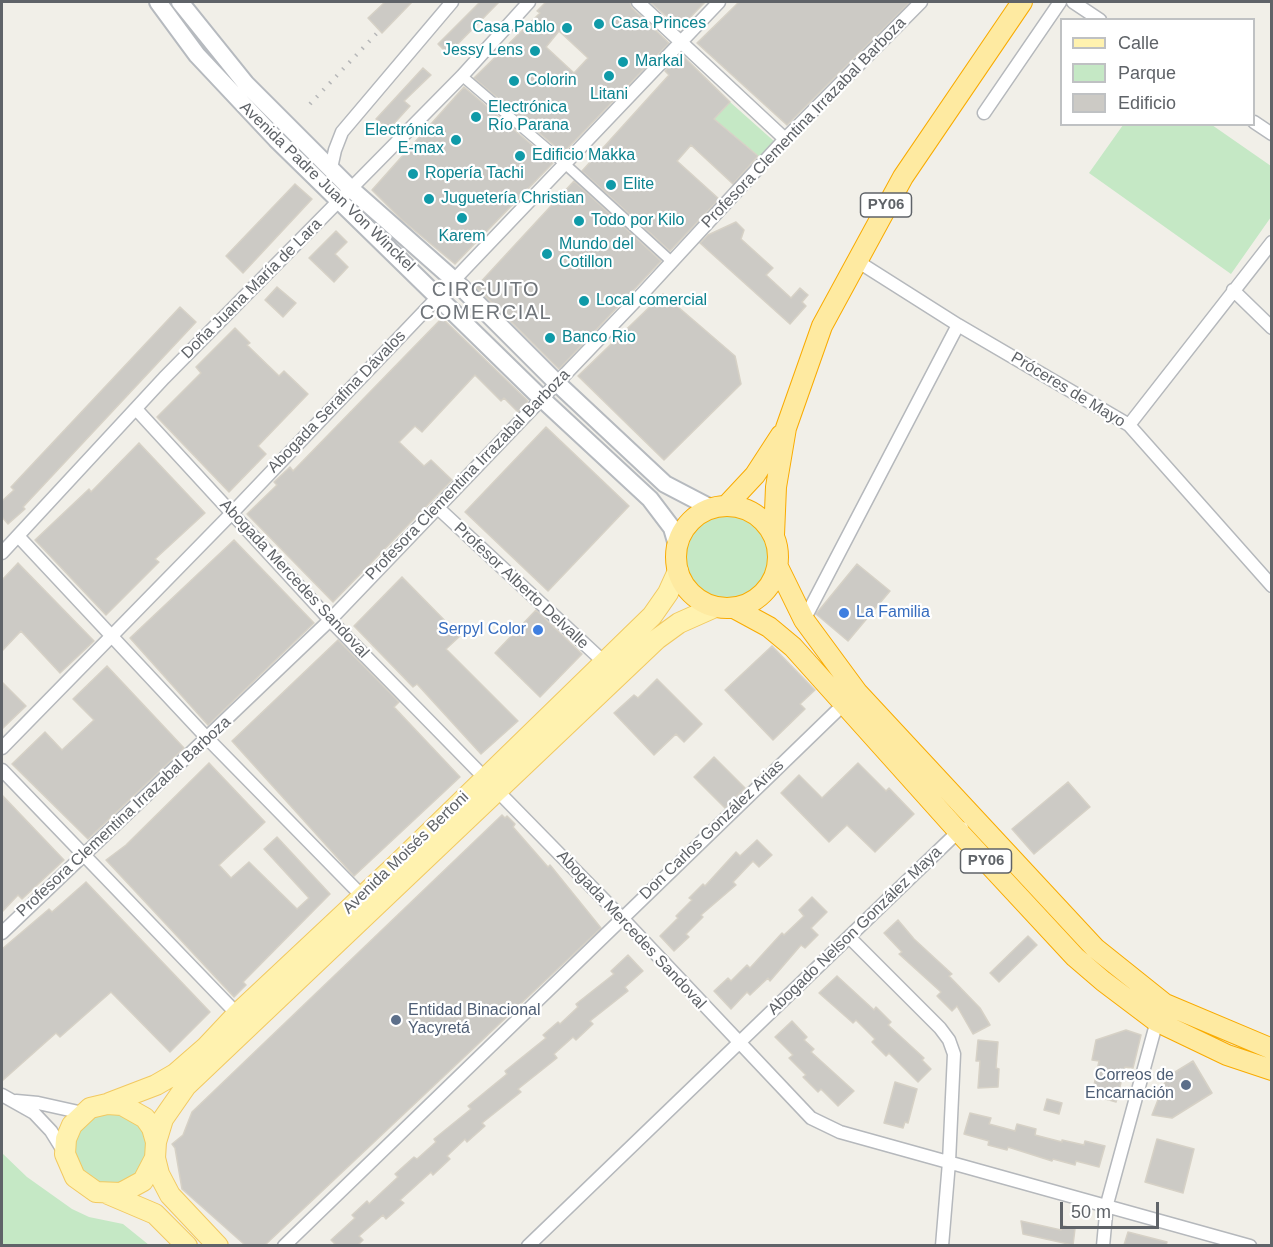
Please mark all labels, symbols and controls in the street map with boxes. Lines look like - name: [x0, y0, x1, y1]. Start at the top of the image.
- place label: Casa Princes: [611, 14, 706, 34]
- street label: Profesora Clementina Irrazabal Barboza: [698, 14, 910, 232]
- marker: Casa Princes: [592, 17, 606, 31]
- place label: Casa Pablo: [472, 18, 555, 38]
- legend: [1060, 18, 1255, 126]
- marker: Casa Pablo: [560, 21, 574, 35]
- text: Calle: [1118, 33, 1159, 53]
- place label: Jessy Lens: [443, 41, 523, 61]
- marker: Jessy Lens: [528, 44, 542, 58]
- place label: Markal: [635, 52, 683, 72]
- marker: Markal: [616, 55, 630, 69]
- text: Parque: [1118, 63, 1176, 83]
- marker: Litani: [602, 69, 616, 83]
- place label: Colorin: [526, 71, 577, 91]
- marker: Colorin: [507, 74, 521, 88]
- place label: Litani: [590, 85, 628, 105]
- text: Edificio: [1118, 93, 1176, 113]
- street label: Avenida Padre Juan Von Winckel: [235, 98, 419, 276]
- place label: Electrónica Río Parana: [488, 98, 569, 136]
- marker: Electrónica Río Parana: [469, 110, 483, 124]
- place label: Electrónica E-max: [365, 121, 444, 159]
- marker: Electrónica E-max: [449, 133, 463, 147]
- place label: Edificio Makka: [532, 146, 635, 166]
- marker: Edificio Makka: [513, 149, 527, 163]
- place label: Ropería Tachi: [425, 164, 524, 184]
- marker: Ropería Tachi: [406, 167, 420, 181]
- place label: Elite: [623, 175, 654, 195]
- marker: Elite: [604, 178, 618, 192]
- place label: Juguetería Christian: [441, 189, 584, 209]
- marker: Juguetería Christian: [422, 192, 436, 206]
- road number: PY06: [860, 193, 912, 217]
- marker: Karem: [455, 211, 469, 225]
- place label: Todo por Kilo: [591, 211, 684, 231]
- marker: Todo por Kilo: [572, 214, 586, 228]
- street label: Doña Juana María de Lara: [178, 215, 326, 363]
- place label: Karem: [438, 227, 486, 247]
- place label: Mundo del Cotillon: [559, 235, 634, 273]
- marker: Mundo del Cotillon: [540, 247, 554, 261]
- district label: CIRCUITO COMERCIAL: [420, 278, 552, 325]
- place label: Local comercial: [596, 291, 707, 311]
- marker: Local comercial: [577, 294, 591, 308]
- street label: Abogada Serafina Dávalos: [264, 327, 410, 477]
- place label: Banco Rio: [562, 328, 636, 348]
- marker: Banco Rio: [543, 331, 557, 345]
- street label: Próceres de Mayo: [1007, 348, 1129, 432]
- street label: Profesora Clementina Irrazabal Barboza: [362, 366, 574, 584]
- street label: Abogada Mercedes Sandoval: [215, 496, 373, 662]
- street label: Profesor Alberto Delvalle: [450, 519, 592, 653]
- place label: La Familia: [856, 603, 930, 623]
- marker: La Familia: [837, 606, 851, 620]
- place label: Serpyl Color: [438, 620, 526, 640]
- marker: Serpyl Color: [531, 623, 545, 637]
- street label: Profesora Clementina Irrazabal Barboza: [13, 713, 235, 921]
- street label: Don Carlos González Arias: [636, 756, 788, 904]
- street label: Avenida Moisés Bertoni: [339, 788, 473, 918]
- street label: Abogado Nelson González Maya: [764, 843, 946, 1019]
- street label: Abogada Mercedes Sandoval: [552, 847, 710, 1013]
- road number: PY06: [960, 849, 1012, 873]
- place label: Entidad Binacional Yacyretá: [408, 1001, 541, 1039]
- marker: Entidad Binacional Yacyretá: [389, 1013, 403, 1027]
- place label: Correos de Encarnación: [1085, 1066, 1174, 1104]
- marker: Correos de Encarnación: [1179, 1078, 1193, 1092]
- scale bar: [1063, 1190, 1162, 1228]
- text: 50 m: [1071, 1202, 1111, 1222]

